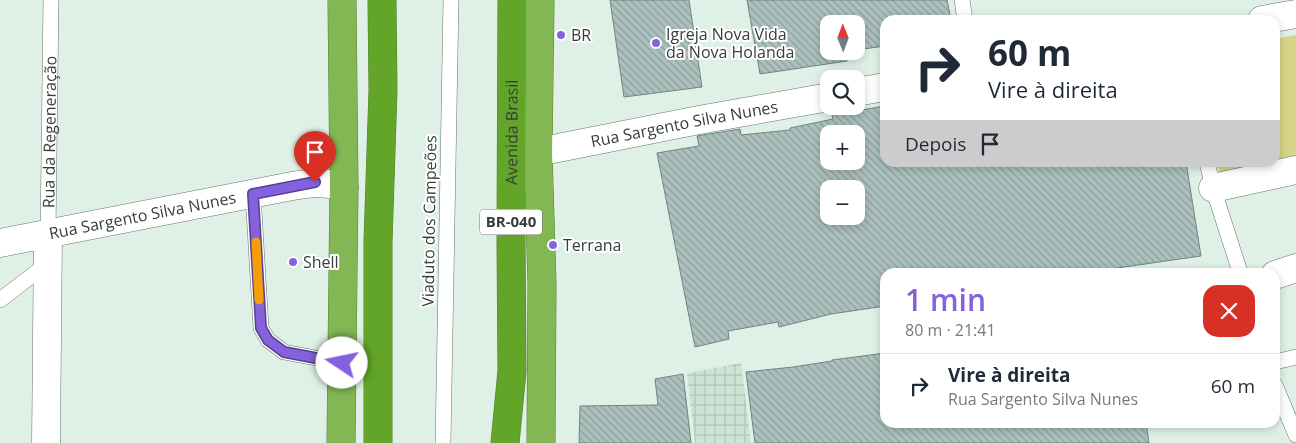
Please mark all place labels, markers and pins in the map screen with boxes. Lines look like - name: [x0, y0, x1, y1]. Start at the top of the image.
- place label: Igreja Nova Vida da Nova Holanda: [666, 23, 794, 63]
- place label: BR: [571, 24, 591, 46]
- marker: BR: [555, 29, 567, 41]
- marker: Igreja Nova Vida da Nova Holanda: [650, 37, 662, 49]
- pin: [294, 131, 336, 182]
- place label: Terrana: [563, 234, 621, 256]
- marker: Terrana: [547, 239, 559, 251]
- place label: Shell: [303, 251, 339, 273]
- marker: Shell: [287, 256, 299, 268]

